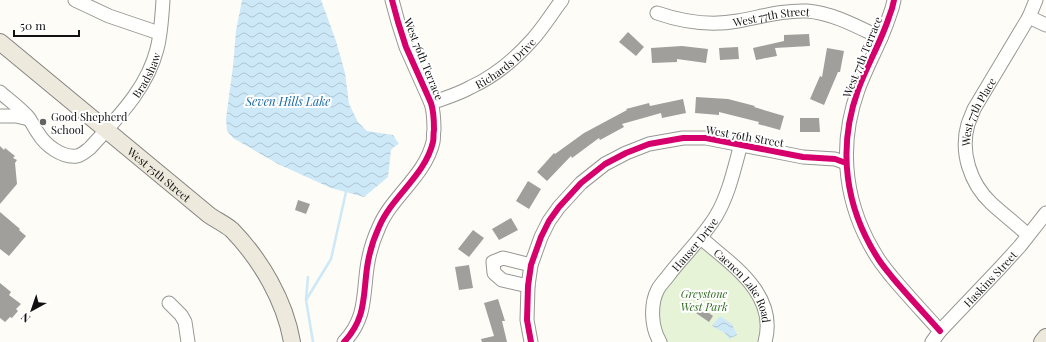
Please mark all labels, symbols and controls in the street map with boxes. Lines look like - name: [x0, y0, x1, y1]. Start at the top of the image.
- street label: West 77th Street: [731, 3, 811, 29]
- scale bar: [14, 12, 79, 38]
- street label: West 77th Terrace: [839, 14, 885, 101]
- street label: West 76th Terrace: [400, 15, 447, 103]
- text: 50 m: [20, 17, 46, 33]
- street label: Richards Drive: [472, 34, 539, 91]
- street label: Bradshaw: [128, 50, 163, 100]
- street label: West 77th Place: [958, 74, 999, 147]
- water label: Seven Hills Lake: [244, 93, 331, 109]
- place label: Good Shepherd School: [51, 109, 128, 137]
- marker: Good Shepherd School: [38, 117, 48, 127]
- street label: West 76th Street: [704, 122, 785, 150]
- street label: West 75th Street: [124, 143, 194, 205]
- street label: Hauser Drive: [668, 214, 721, 274]
- street label: Caenen Lake Road: [711, 245, 775, 324]
- street label: Haskins Street: [960, 247, 1020, 310]
- park label: Greystone West Park: [680, 286, 728, 314]
- north arrow: [12, 290, 52, 330]
- text: N: [17, 310, 33, 326]

